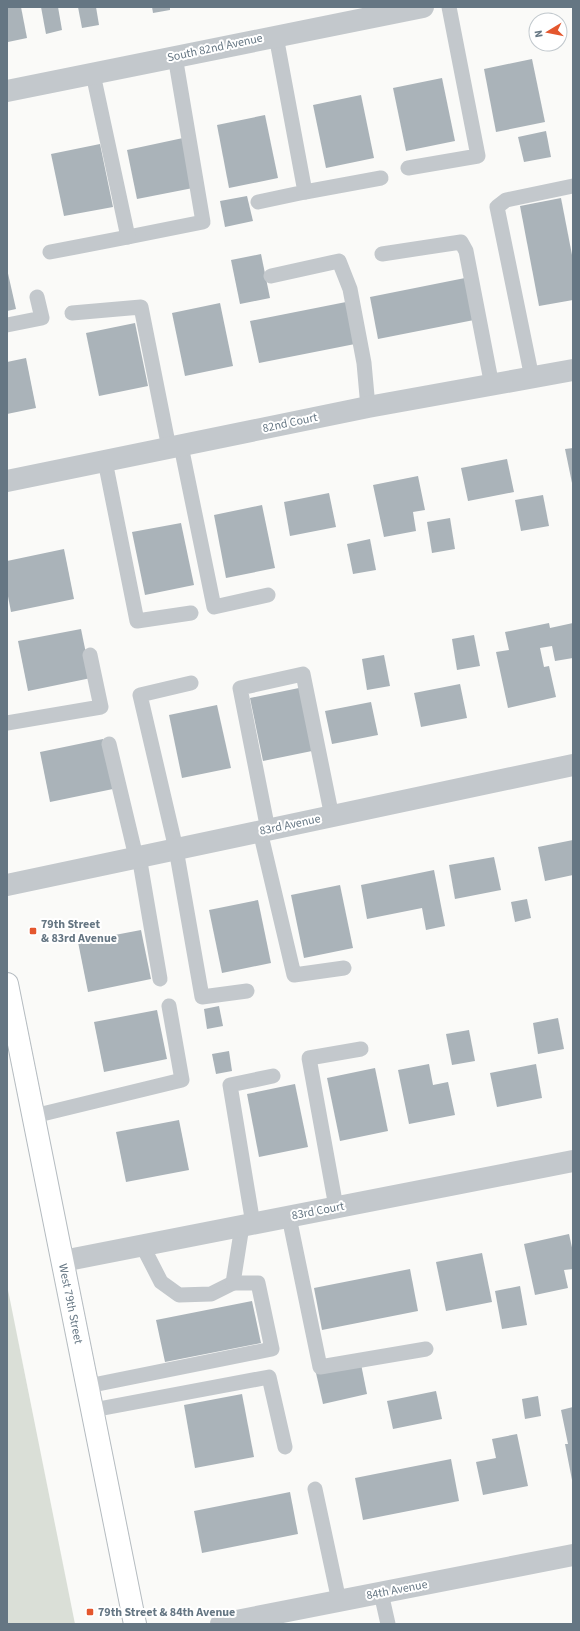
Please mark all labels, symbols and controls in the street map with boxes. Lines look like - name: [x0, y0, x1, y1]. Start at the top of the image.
- north arrow: [528, 12, 568, 52]
- text: N: [531, 29, 547, 39]
- street label: South 82nd Avenue: [166, 30, 264, 66]
- street label: 82nd Court: [261, 409, 319, 437]
- street label: 83rd Avenue: [258, 810, 322, 840]
- place label: 79th Street & 83rd Avenue: [41, 916, 117, 947]
- marker: 79th Street & 83rd Avenue: [28, 926, 38, 936]
- street label: 83rd Court: [290, 1198, 346, 1224]
- street label: West 79th Street: [55, 1262, 87, 1345]
- street label: 84th Avenue: [365, 1576, 429, 1604]
- place label: 79th Street & 84th Avenue: [98, 1604, 235, 1621]
- marker: 79th Street & 84th Avenue: [85, 1607, 95, 1617]

